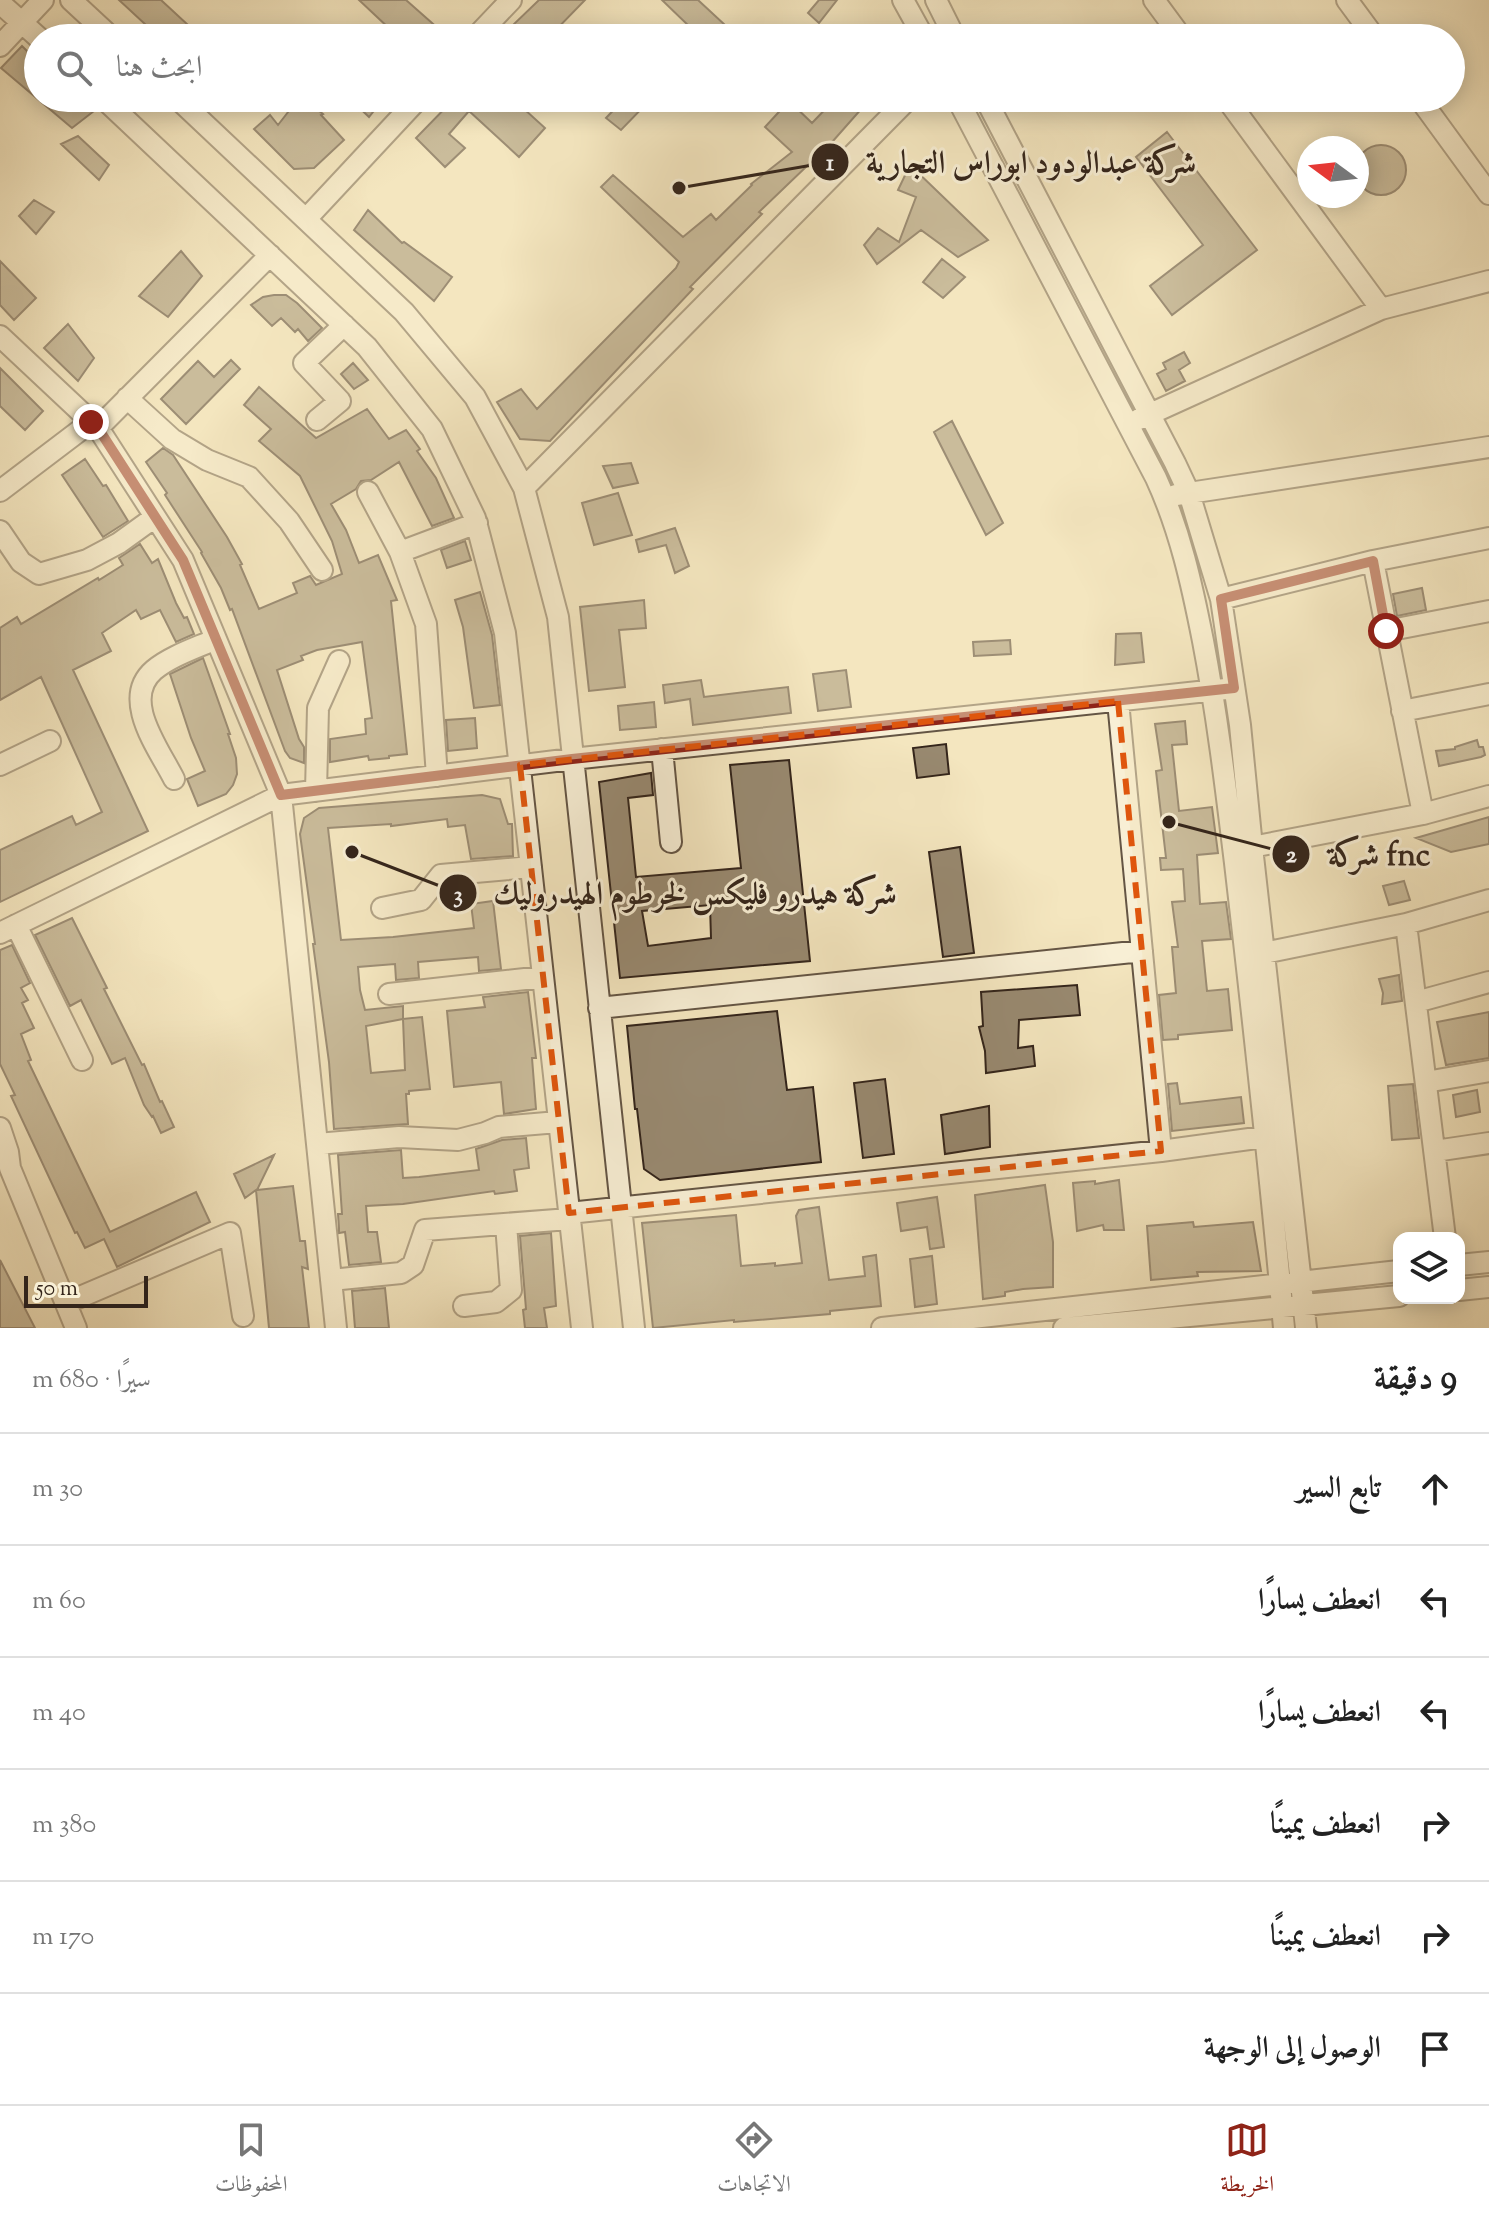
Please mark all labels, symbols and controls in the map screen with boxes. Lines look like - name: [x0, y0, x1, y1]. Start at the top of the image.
- search box: [24, 24, 1465, 112]
- icon: search: [52, 46, 96, 90]
- text: ابحث هنا: [116, 47, 202, 90]
- callout: شركة عبدالودود ابوراس التجارية: [810, 134, 1212, 190]
- north arrow: [1297, 136, 1369, 208]
- text: شركة عبدالودود ابوراس التجارية: [866, 142, 1196, 188]
- text: 1: [826, 147, 835, 181]
- route end: [73, 404, 109, 440]
- route start: [1368, 613, 1404, 649]
- callout: شركة fnc: [1271, 826, 1446, 882]
- text: شركة fnc: [1326, 834, 1431, 880]
- text: 2: [1285, 839, 1297, 873]
- callout: شركة هيدرو فليكس لخرطوم الهيدروليك: [438, 865, 913, 921]
- text: شركة هيدرو فليكس لخرطوم الهيدروليك: [493, 873, 897, 921]
- text: 3: [453, 879, 463, 913]
- map controls: [1393, 1232, 1465, 1304]
- button: layers: [1393, 1232, 1465, 1304]
- scale bar: [24, 1272, 148, 1308]
- text: 50 m: [36, 1274, 78, 1306]
- text: 9 دقيقة: [1374, 1355, 1457, 1404]
- text: سيرًا · 680 m: [32, 1362, 151, 1399]
- icon: ahead: [1413, 1467, 1457, 1511]
- text: تابع السير: [1296, 1468, 1381, 1511]
- text: 30 m: [32, 1471, 83, 1508]
- icon: left: [1413, 1579, 1457, 1623]
- text: انعطف يسارًا: [1258, 1580, 1381, 1623]
- text: 60 m: [32, 1583, 86, 1620]
- icon: left: [1413, 1691, 1457, 1735]
- text: انعطف يسارًا: [1258, 1692, 1381, 1735]
- text: 40 m: [32, 1695, 86, 1732]
- icon: right: [1413, 1803, 1457, 1847]
- text: انعطف يمينًا: [1270, 1804, 1381, 1847]
- text: 380 m: [32, 1807, 96, 1844]
- icon: right: [1413, 1915, 1457, 1959]
- text: انعطف يمينًا: [1270, 1916, 1381, 1959]
- text: 170 m: [32, 1919, 94, 1956]
- icon: arrive: [1413, 2027, 1457, 2071]
- text: الوصول إلى الوجهة: [1204, 2028, 1381, 2071]
- tab: المحفوظات: [215, 2118, 287, 2205]
- tab: الاتجاهات: [717, 2118, 791, 2205]
- tab: الخريطة: [1221, 2118, 1274, 2205]

